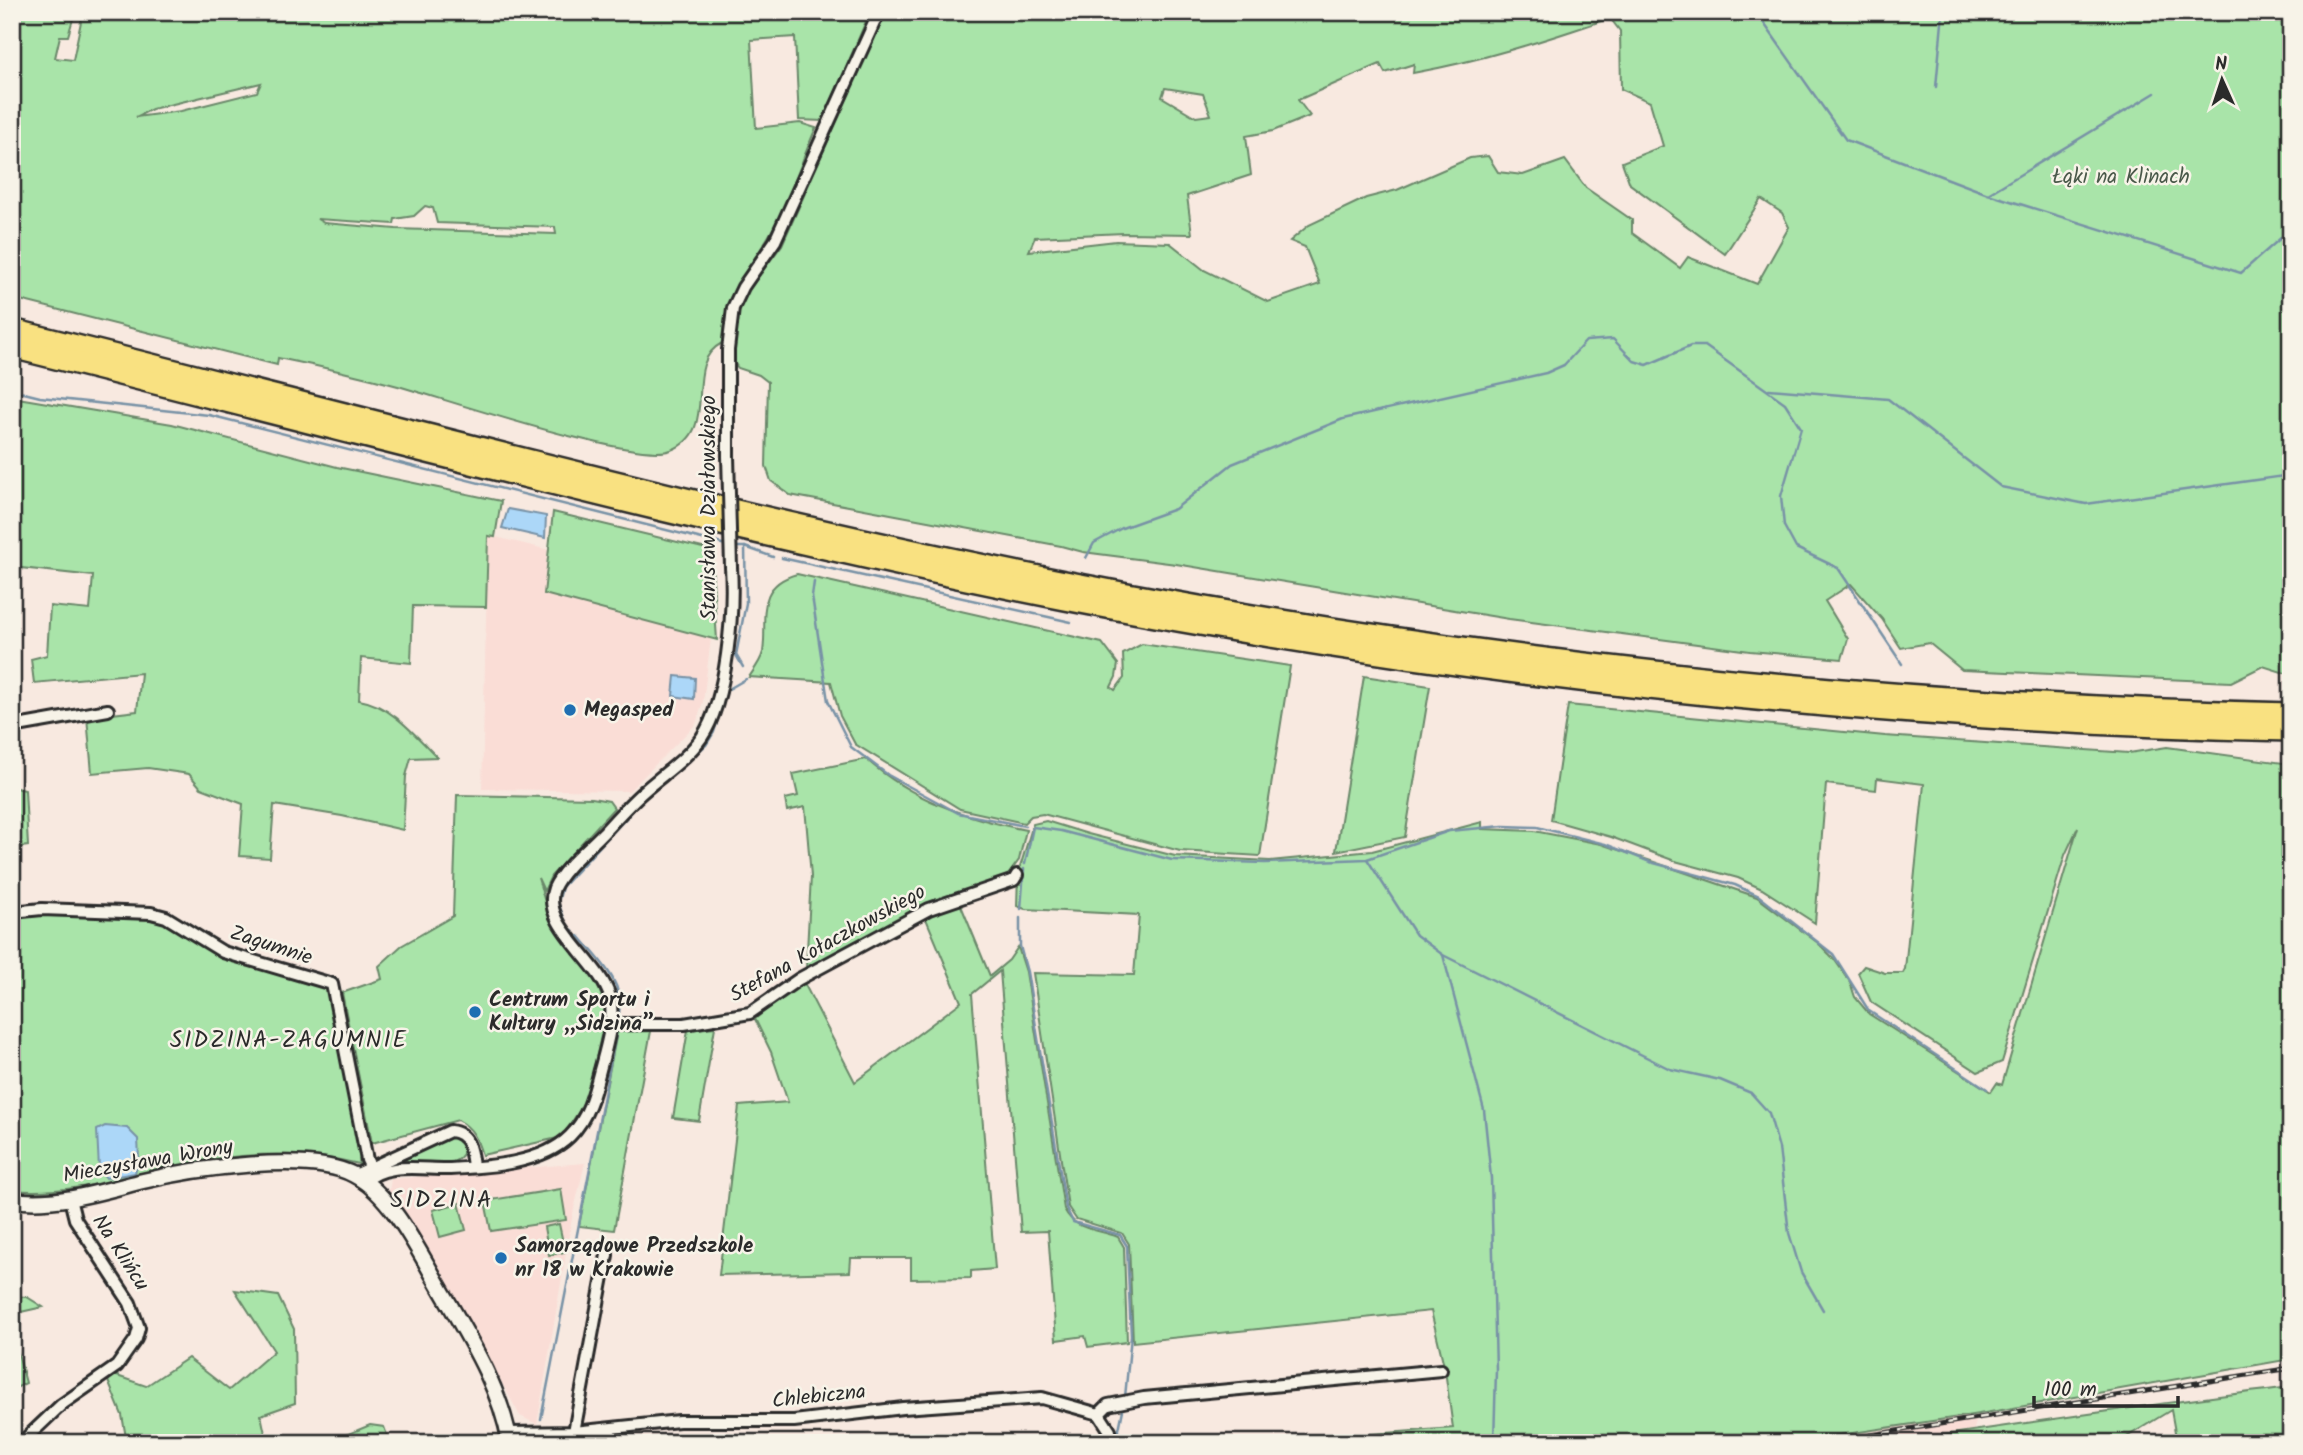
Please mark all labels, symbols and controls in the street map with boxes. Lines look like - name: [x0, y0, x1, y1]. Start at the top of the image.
- north arrow: [2188, 46, 2258, 116]
- text: N: [2214, 50, 2228, 80]
- park label: Łąki na Klinach: [2052, 161, 2190, 194]
- street label: Stanisława Działowskiego: [693, 395, 726, 621]
- place label: Megasped: [584, 694, 674, 727]
- marker: Megasped: [562, 702, 578, 718]
- street label: Stefana Kołaczkowskiego: [724, 876, 932, 1012]
- street label: Zagumnie: [225, 917, 317, 975]
- place label: Centrum Sportu i Kultury „Sidzina”: [489, 984, 654, 1041]
- marker: Centrum Sportu i Kultury „Sidzina”: [467, 1004, 483, 1020]
- district label: SIDZINA-ZAGUMNIE: [170, 1023, 408, 1059]
- street label: Mieczysława Wrony: [60, 1131, 236, 1193]
- district label: SIDZINA: [391, 1181, 493, 1220]
- street label: Na Klińcu: [83, 1208, 157, 1298]
- place label: Samorządowe Przedszkole nr 18 w Krakowie: [515, 1230, 753, 1287]
- marker: Samorządowe Przedszkole nr 18 w Krakowie: [493, 1250, 509, 1266]
- scale bar: [2034, 1364, 2177, 1408]
- text: 100 m: [2044, 1374, 2097, 1407]
- street label: Chlebiczna: [770, 1376, 868, 1418]

